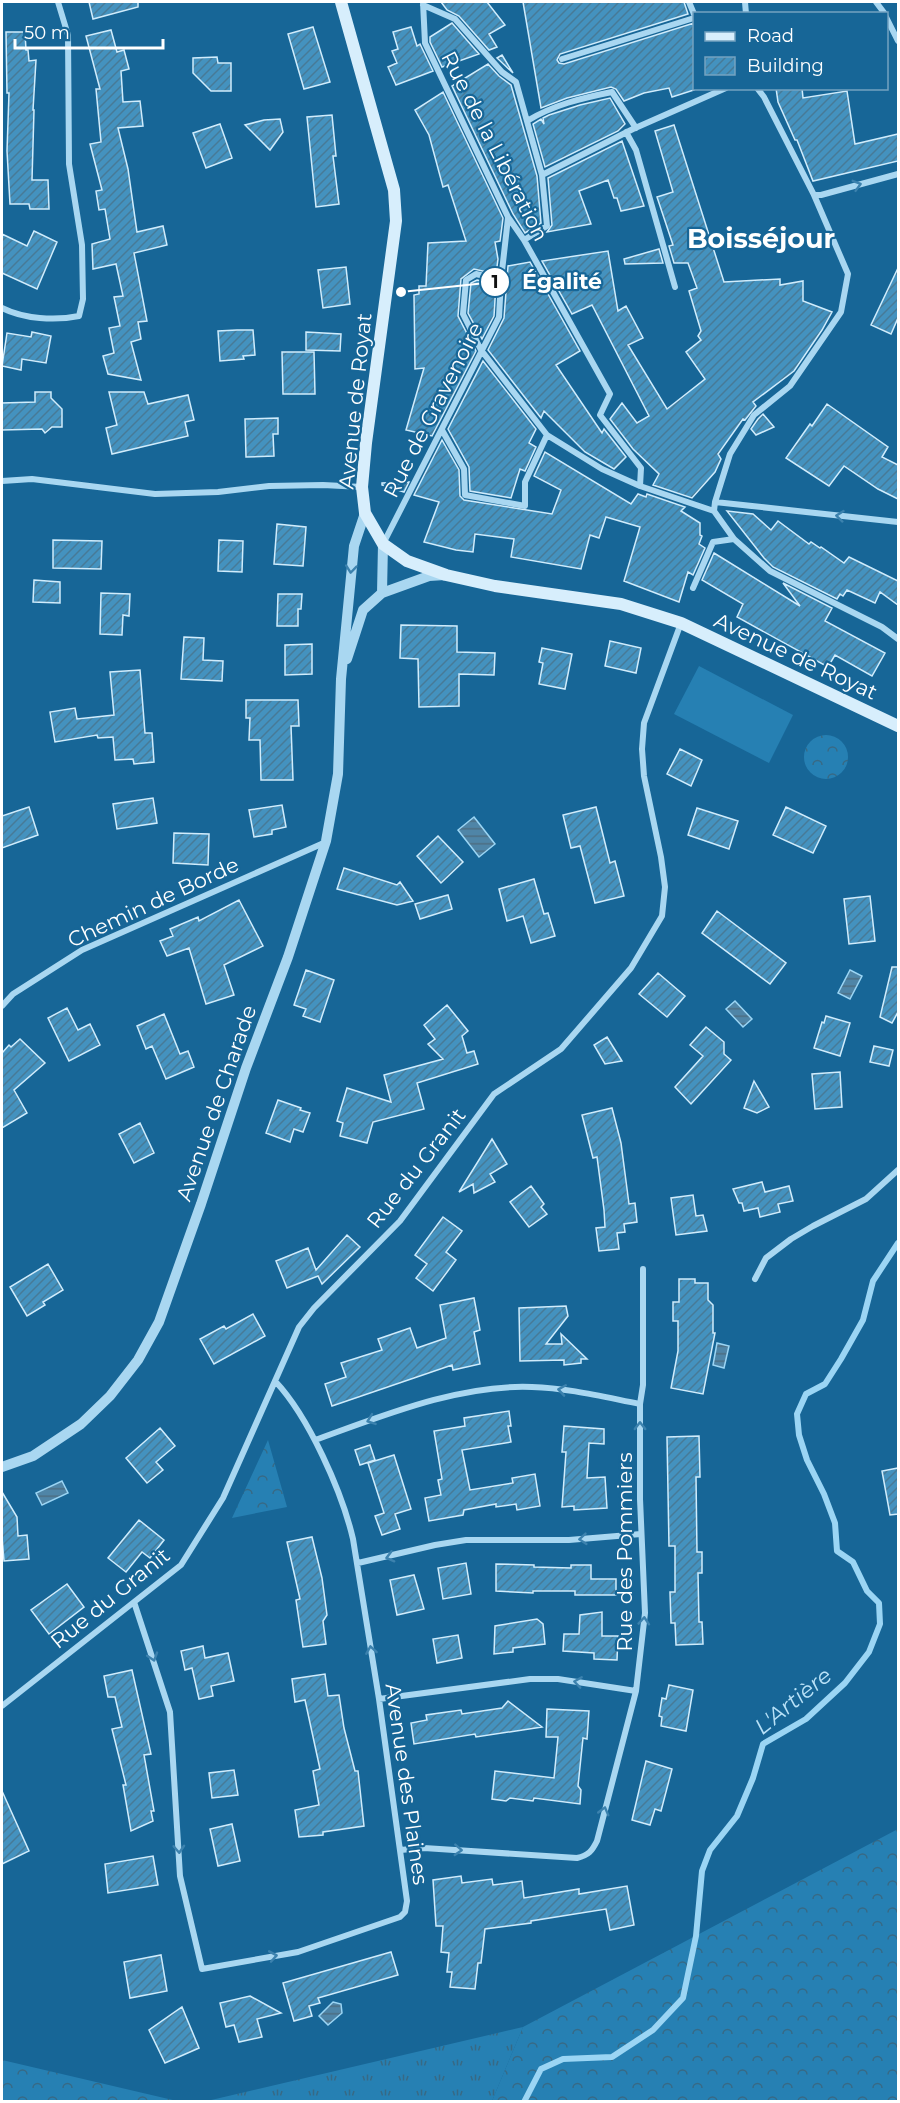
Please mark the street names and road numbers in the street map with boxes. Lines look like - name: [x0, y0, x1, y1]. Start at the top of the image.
- street label: Rue de la Libération: [436, 47, 554, 245]
- street label: Avenue de Royat: [333, 312, 377, 490]
- street label: Rue de Gravenoire: [378, 318, 488, 502]
- street label: Avenue de Royat: [710, 607, 882, 705]
- street label: Chemin de Borde: [63, 851, 243, 953]
- street label: Avenue de Charade: [171, 1002, 261, 1204]
- street label: Rue du Granit: [361, 1103, 471, 1233]
- street label: Rue des Pommiers: [612, 1452, 637, 1652]
- street label: Rue du Granit: [46, 1542, 174, 1654]
- street label: Avenue des Plaines: [380, 1682, 434, 1886]

